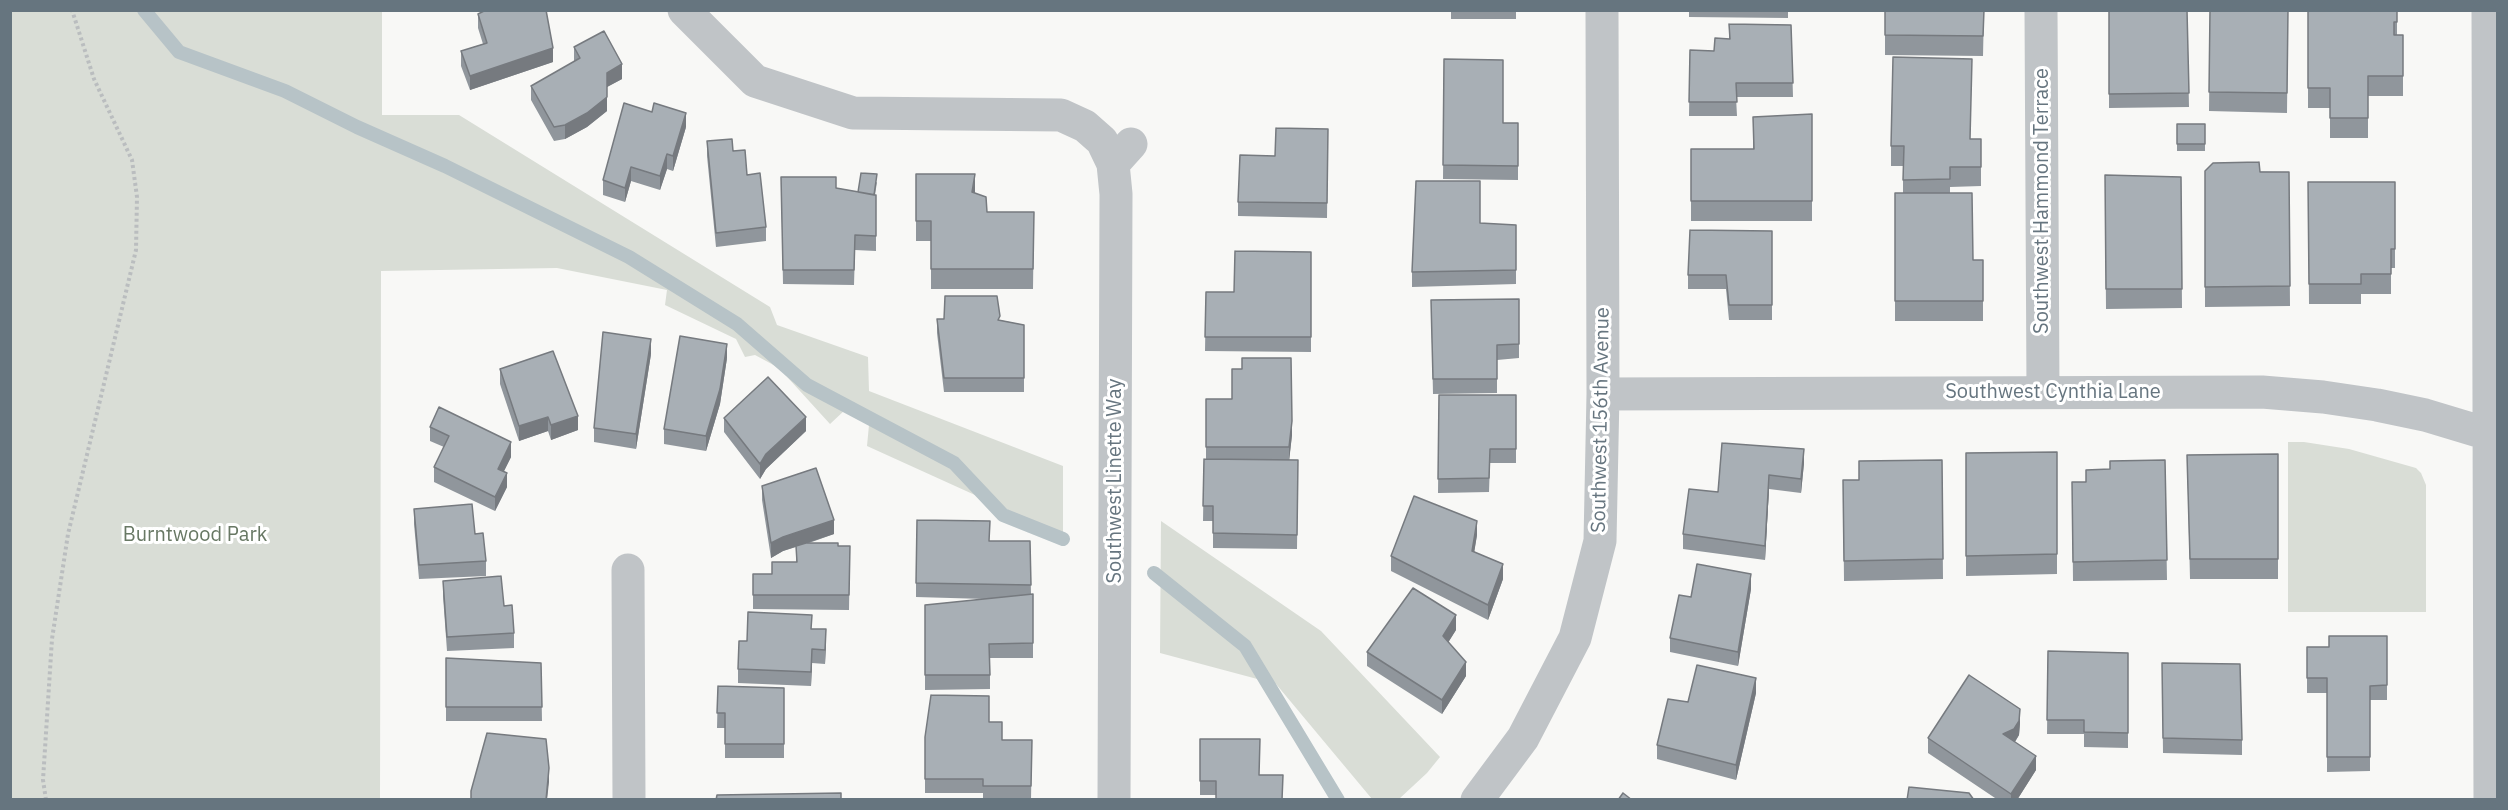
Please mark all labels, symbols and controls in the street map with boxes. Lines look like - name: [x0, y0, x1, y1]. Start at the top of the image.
- street label: Southwest Hammond Terrace: [2030, 68, 2054, 334]
- street label: Southwest 156th Avenue: [1587, 307, 1615, 533]
- street label: Southwest Linette Way: [1103, 378, 1127, 584]
- street label: Southwest Cynthia Lane: [1945, 380, 2161, 404]
- park label: Burntwood Park: [123, 523, 267, 547]

